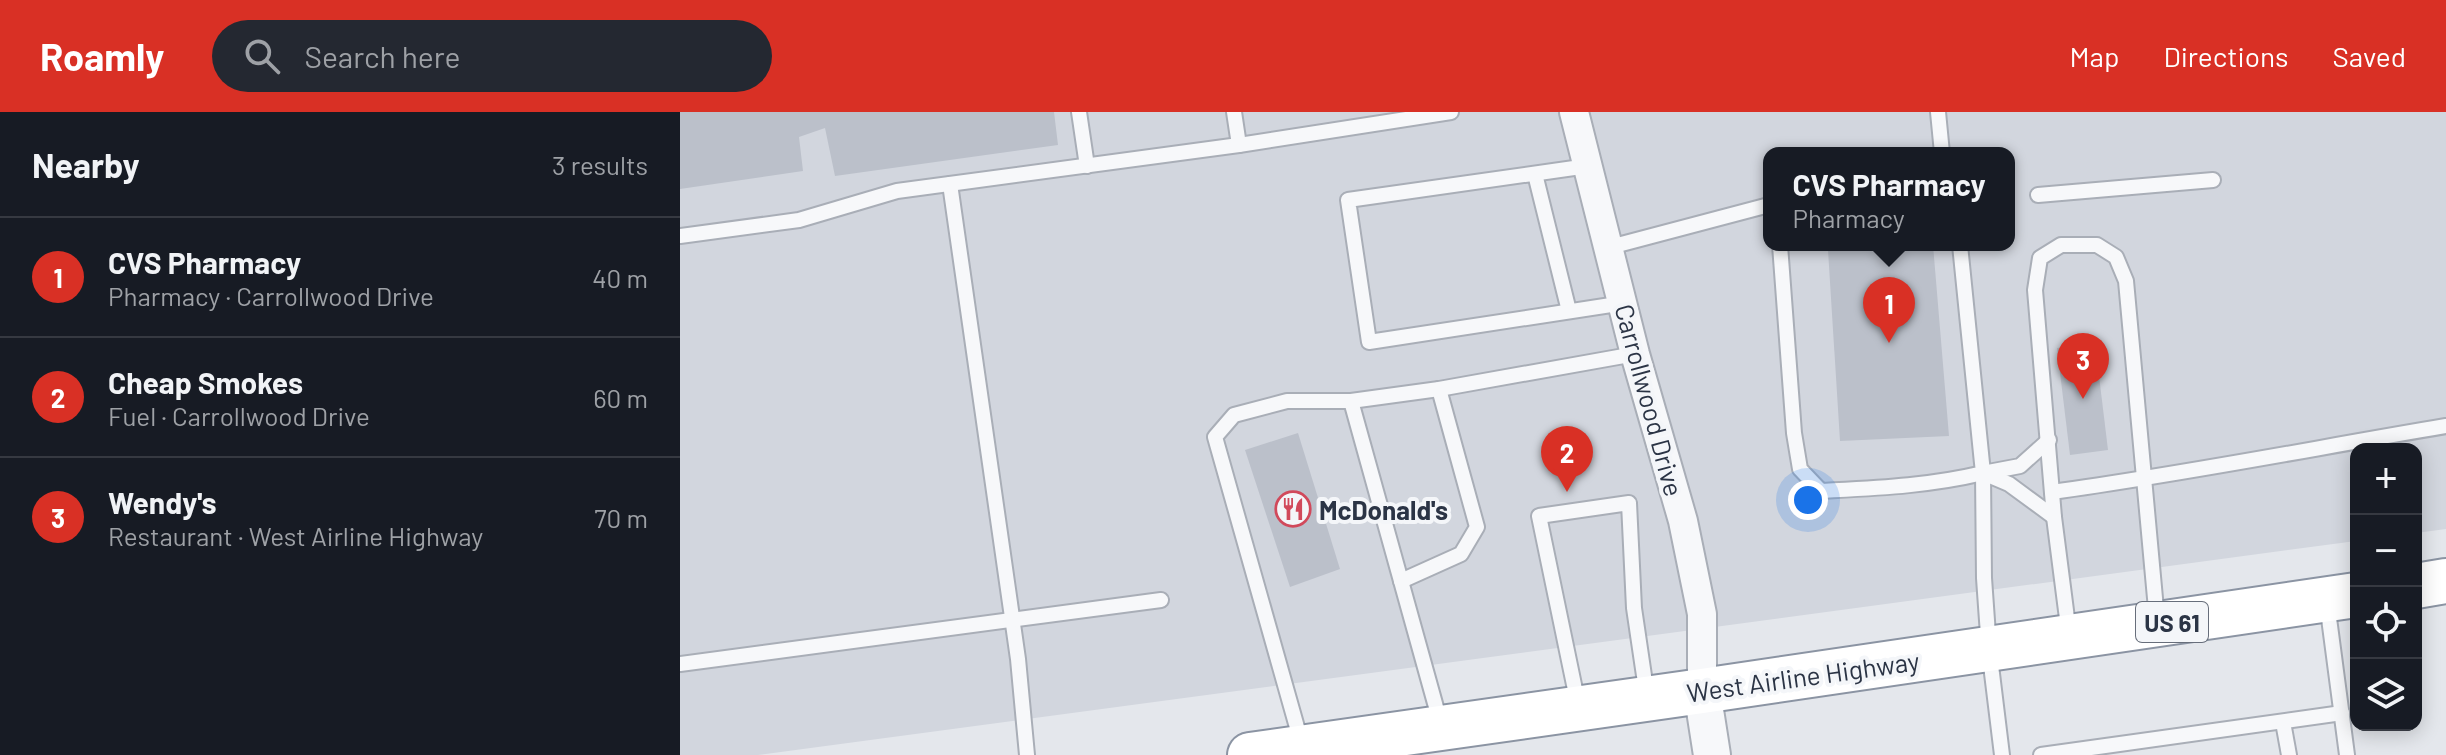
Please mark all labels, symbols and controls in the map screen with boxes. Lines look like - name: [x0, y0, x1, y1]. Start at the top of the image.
- search box: [212, 20, 772, 92]
- text: Roamly: [40, 33, 164, 79]
- icon: search: [240, 34, 284, 78]
- text: Search here: [304, 38, 460, 74]
- text: Map: [2070, 39, 2119, 73]
- text: Directions: [2163, 39, 2289, 73]
- text: Saved: [2333, 39, 2406, 73]
- text: Nearby: [32, 144, 140, 185]
- popup: [1763, 147, 2015, 251]
- text: 3 results: [552, 149, 648, 180]
- text: CVS Pharmacy: [1792, 166, 1986, 202]
- text: Pharmacy: [1792, 202, 1905, 233]
- text: CVS Pharmacy: [108, 244, 301, 280]
- text: 1: [53, 262, 63, 293]
- text: 40 m: [592, 262, 648, 293]
- pin: 1: [1863, 277, 1915, 343]
- text: Pharmacy · Carrollwood Drive: [108, 280, 434, 311]
- street label: Carrollwood Drive: [1609, 300, 1691, 500]
- pin: 3: [2057, 333, 2109, 399]
- text: Cheap Smokes: [108, 364, 303, 400]
- text: 2: [51, 382, 65, 413]
- text: 60 m: [593, 382, 648, 413]
- text: Fuel · Carrollwood Drive: [108, 400, 370, 431]
- pin: 2: [1541, 426, 1593, 492]
- map controls: [2350, 443, 2422, 731]
- button: +: [2350, 443, 2422, 515]
- your location: [1788, 480, 1828, 520]
- text: Wendy's: [108, 484, 217, 520]
- restaurant icon: McDonald's: [1274, 490, 1312, 528]
- place label: McDonald's: [1319, 494, 1448, 525]
- text: 3: [51, 502, 65, 533]
- text: 70 m: [594, 502, 648, 533]
- button: −: [2350, 515, 2422, 587]
- text: Restaurant · West Airline Highway: [108, 520, 483, 551]
- button: locate: [2350, 587, 2422, 659]
- road number: US 61: [2136, 602, 2208, 642]
- street label: West Airline Highway: [1685, 644, 1921, 708]
- button: layers: [2350, 659, 2422, 731]

